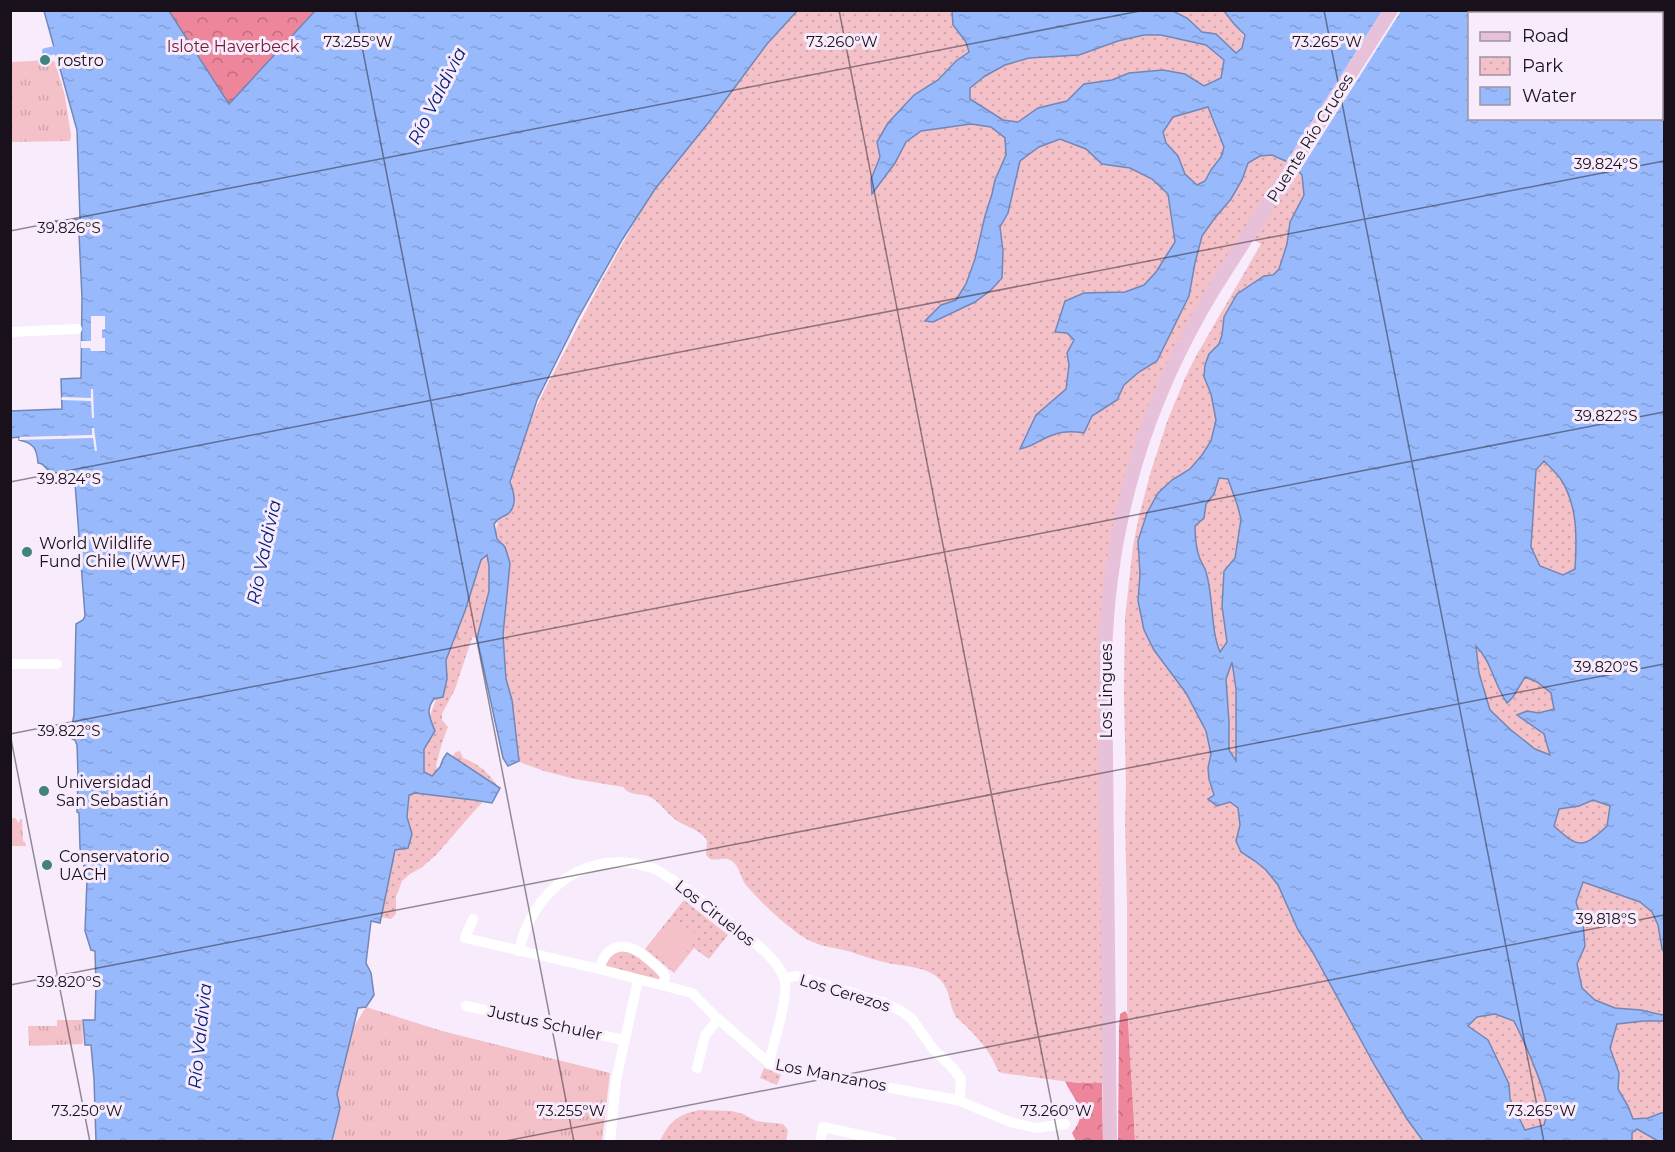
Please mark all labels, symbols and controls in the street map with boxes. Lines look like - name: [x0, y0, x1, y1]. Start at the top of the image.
- legend: [1468, 12, 1663, 120]
- text: Road: [1522, 25, 1569, 47]
- text: 73.255°W: [323, 32, 393, 51]
- text: 73.260°W: [806, 32, 878, 51]
- text: 73.265°W: [1292, 32, 1362, 51]
- park label: Islote Haverbeck: [167, 37, 300, 56]
- water label: Río Valdivia: [403, 44, 471, 148]
- place label: rostro: [57, 51, 104, 70]
- marker: rostro: [38, 53, 52, 67]
- text: Park: [1522, 55, 1563, 77]
- street label: Puente Río Cruces: [1263, 70, 1357, 206]
- text: Water: [1522, 85, 1577, 107]
- text: 39.824°S: [1574, 154, 1638, 173]
- text: 39.826°S: [37, 218, 101, 237]
- text: 39.822°S: [1574, 406, 1638, 425]
- text: 39.824°S: [37, 469, 101, 488]
- water label: Río Valdivia: [242, 498, 286, 606]
- place label: World Wildlife Fund Chile (WWF): [39, 534, 186, 571]
- marker: World Wildlife Fund Chile (WWF): [20, 545, 34, 559]
- street label: Los Lingues: [1097, 643, 1116, 739]
- text: 39.820°S: [1574, 657, 1638, 676]
- text: 39.822°S: [37, 721, 101, 740]
- place label: Universidad San Sebastián: [56, 773, 169, 810]
- marker: Universidad San Sebastián: [37, 784, 51, 798]
- place label: Conservatorio UACH: [59, 847, 170, 884]
- marker: Conservatorio UACH: [40, 858, 54, 872]
- street label: Los Ciruelos: [671, 876, 759, 950]
- text: 39.818°S: [1575, 909, 1637, 928]
- street label: Los Cerezos: [797, 970, 893, 1016]
- text: 39.820°S: [37, 972, 101, 991]
- water label: Río Valdivia: [184, 982, 216, 1090]
- street label: Justus Schuler: [485, 1001, 604, 1044]
- street label: Los Manzanos: [774, 1055, 889, 1095]
- text: 73.250°W: [52, 1101, 123, 1120]
- text: 73.255°W: [536, 1101, 606, 1120]
- text: 73.260°W: [1020, 1101, 1092, 1120]
- text: 73.265°W: [1506, 1101, 1576, 1120]

